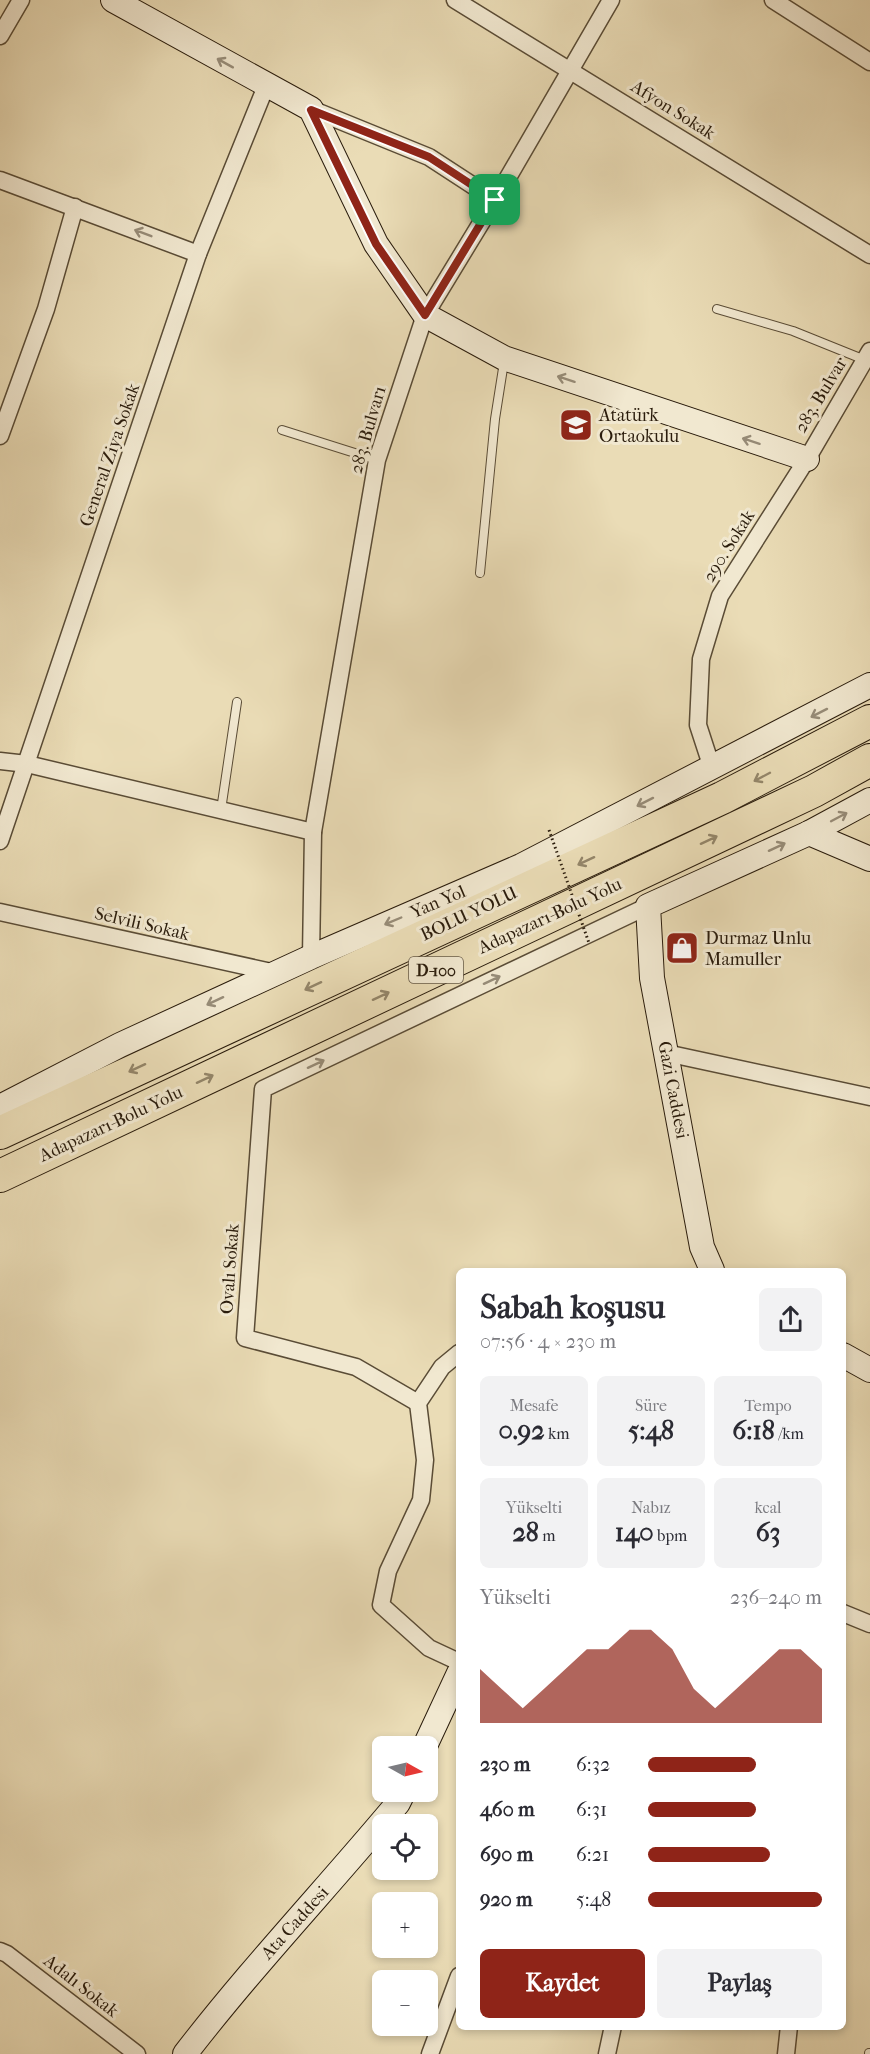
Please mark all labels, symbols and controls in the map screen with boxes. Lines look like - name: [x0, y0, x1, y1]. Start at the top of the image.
- one-way arrow: [217, 57, 234, 69]
- street label: Afyon Sokak: [626, 75, 720, 145]
- pin: [469, 174, 520, 225]
- icon: arrive: [478, 183, 511, 216]
- one-way arrow: [135, 227, 153, 238]
- street label: 283. Bulvar: [790, 353, 852, 437]
- one-way arrow: [557, 373, 576, 384]
- street label: General Ziya Sokak: [76, 380, 145, 529]
- street label: 283. Bulvarı: [346, 383, 391, 476]
- place label: Atatürk Ortaokulu: [598, 405, 679, 447]
- school or university icon: Atatürk Ortaokulu: [558, 407, 594, 443]
- one-way arrow: [742, 434, 761, 445]
- street label: 290. Sokak: [699, 505, 760, 586]
- one-way arrow: [810, 708, 828, 719]
- one-way arrow: [754, 772, 772, 784]
- one-way arrow: [637, 797, 655, 808]
- one-way arrow: [830, 811, 848, 822]
- one-way arrow: [700, 834, 718, 846]
- one-way arrow: [768, 841, 786, 853]
- one-way arrow: [577, 856, 595, 867]
- street label: Adapazarı-Bolu Yolu: [474, 874, 625, 959]
- street label: Yan Yol: [406, 881, 469, 923]
- street label: BOLU YOLU: [417, 882, 521, 946]
- street label: Selvili Sokak: [93, 903, 192, 945]
- one-way arrow: [385, 916, 403, 927]
- place label: Durmaz Unlu Mamuller: [705, 928, 811, 970]
- shop icon: Durmaz Unlu Mamuller: [664, 930, 700, 966]
- road number: D-100: [409, 957, 463, 983]
- one-way arrow: [483, 974, 501, 986]
- one-way arrow: [305, 980, 323, 992]
- one-way arrow: [372, 989, 390, 1001]
- one-way arrow: [207, 996, 225, 1008]
- street label: Gazi Caddesi: [653, 1039, 693, 1141]
- one-way arrow: [307, 1057, 325, 1069]
- one-way arrow: [128, 1063, 146, 1075]
- one-way arrow: [195, 1072, 213, 1084]
- street label: Adapazarı-Bolu Yolu: [35, 1082, 186, 1167]
- street label: Ovalı Sokak: [216, 1222, 244, 1315]
- text: Sabah koşusu: [480, 1288, 665, 1327]
- button: share: [759, 1288, 822, 1351]
- text: 07:56 · 4 × 230 m: [480, 1330, 616, 1353]
- text: Mesafe: [510, 1396, 558, 1415]
- text: Süre: [635, 1396, 667, 1415]
- text: Tempo: [744, 1396, 792, 1415]
- text: 0.92: [499, 1415, 545, 1446]
- text: 5:48: [628, 1415, 674, 1446]
- text: 6:18: [732, 1415, 775, 1446]
- text: km: [545, 1424, 569, 1443]
- text: /km: [775, 1424, 804, 1443]
- text: Yükselti: [506, 1498, 562, 1517]
- text: Nabız: [631, 1498, 671, 1517]
- text: kcal: [755, 1498, 781, 1517]
- text: 28: [512, 1517, 539, 1548]
- text: 140: [615, 1517, 654, 1548]
- text: 63: [756, 1517, 780, 1548]
- text: m: [539, 1526, 556, 1545]
- text: bpm: [654, 1526, 687, 1545]
- text: Yükselti: [480, 1586, 551, 1609]
- text: 236–240 m: [730, 1586, 822, 1609]
- north arrow: [372, 1736, 438, 1802]
- map controls: [372, 1736, 438, 2036]
- text: 230 m: [480, 1753, 530, 1776]
- text: 6:32: [576, 1753, 610, 1776]
- text: 460 m: [480, 1798, 535, 1821]
- text: 6:31: [576, 1798, 607, 1821]
- button: locate: [372, 1814, 438, 1880]
- text: 690 m: [480, 1843, 533, 1866]
- text: 6:21: [576, 1843, 609, 1866]
- street label: Ata Caddesi: [256, 1882, 334, 1965]
- text: 920 m: [480, 1888, 533, 1911]
- text: 5:48: [576, 1888, 611, 1911]
- button: +: [372, 1892, 438, 1958]
- button: Kaydet: [480, 1949, 645, 2018]
- button: Paylaş: [657, 1949, 822, 2018]
- street label: Adalı Sokak: [39, 1950, 123, 2022]
- button: −: [372, 1970, 438, 2036]

